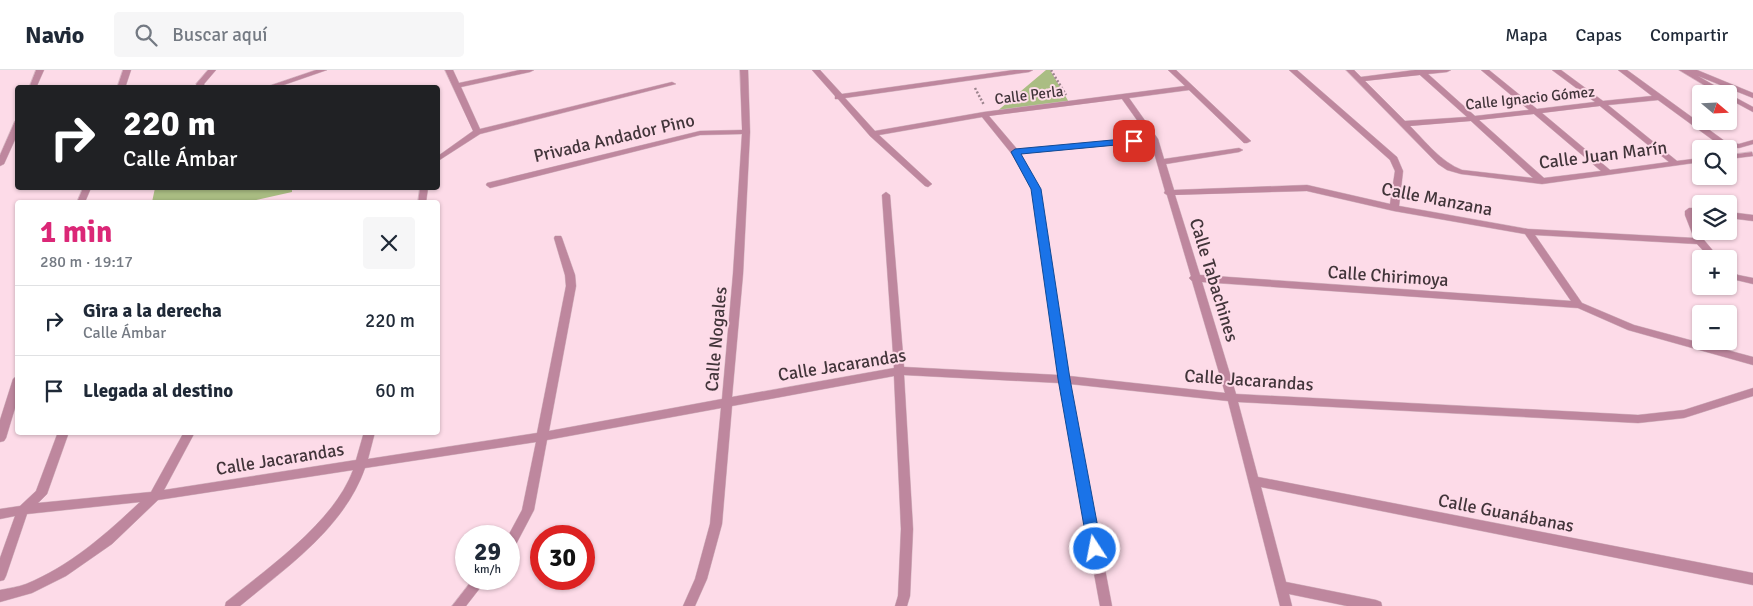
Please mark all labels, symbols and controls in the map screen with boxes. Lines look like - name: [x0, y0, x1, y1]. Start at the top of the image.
- search box: [114, 12, 464, 57]
- text: Navio: [25, 20, 84, 50]
- icon: search: [132, 21, 160, 49]
- text: Buscar aquí: [172, 23, 267, 47]
- text: Mapa: [1505, 24, 1548, 46]
- text: Capas: [1576, 24, 1622, 46]
- text: Compartir: [1650, 24, 1728, 46]
- street label: Calle Perla: [994, 82, 1064, 108]
- street label: Calle Ignacio Gómez: [1464, 82, 1596, 114]
- north arrow: [1692, 85, 1738, 130]
- map controls: [1692, 85, 1737, 350]
- text: 220 m: [123, 102, 216, 145]
- icon: right: [40, 105, 105, 170]
- street label: Privada Andador Pino: [531, 109, 697, 167]
- pin: [1113, 120, 1155, 162]
- icon: arrive: [1120, 127, 1148, 155]
- street label: Calle Juan Marín: [1538, 136, 1668, 174]
- button: search: [1692, 140, 1737, 185]
- text: Calle Ámbar: [123, 145, 237, 172]
- street label: Calle Manzana: [1380, 177, 1494, 221]
- button: layers: [1692, 195, 1737, 240]
- text: 1 min: [40, 214, 112, 251]
- street label: Calle Tabachines: [1185, 216, 1243, 345]
- button: close: [363, 217, 415, 269]
- button: +: [1692, 250, 1737, 295]
- text: 280 m · 19:17: [40, 252, 133, 272]
- street label: Calle Chirimoya: [1327, 261, 1449, 291]
- street label: Calle Nogales: [700, 285, 732, 392]
- text: Gira a la derecha: [83, 299, 222, 323]
- button: −: [1692, 305, 1737, 350]
- icon: right: [40, 307, 68, 335]
- text: 220 m: [365, 309, 415, 333]
- text: Calle Ámbar: [83, 323, 166, 343]
- street label: Calle Jacarandas: [776, 344, 908, 386]
- street label: Calle Jacarandas: [1184, 365, 1314, 395]
- icon: arrive: [40, 377, 68, 405]
- text: Llegada al destino: [83, 379, 233, 403]
- text: 60 m: [375, 379, 415, 403]
- street label: Calle Jacarandas: [214, 438, 346, 480]
- street label: Calle Guanábanas: [1436, 489, 1576, 537]
- position arrow: [1068, 522, 1120, 574]
- speed limit sign: 30: [530, 525, 595, 590]
- text: 29: [474, 536, 501, 567]
- text: km/h: [474, 562, 501, 577]

